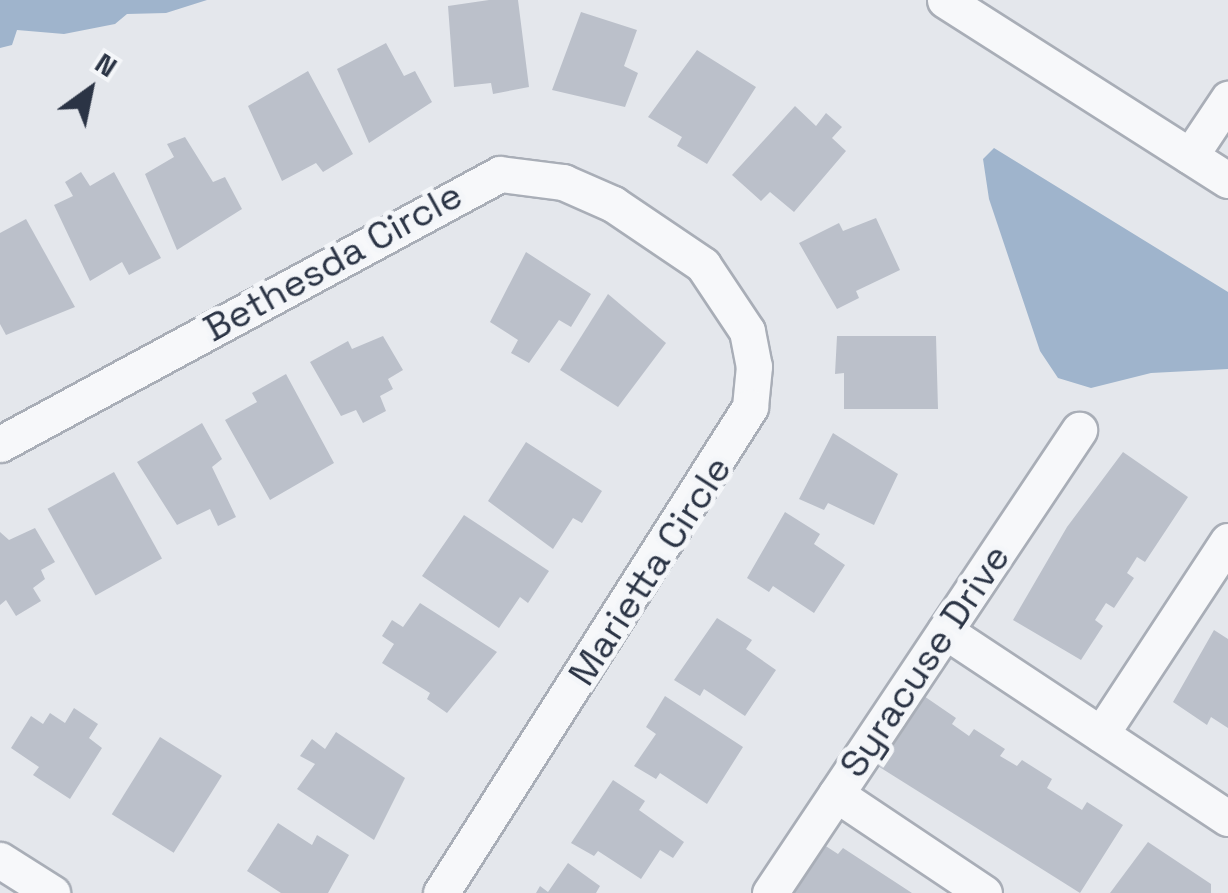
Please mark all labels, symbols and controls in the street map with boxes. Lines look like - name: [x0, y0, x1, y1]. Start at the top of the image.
- north arrow: [40, 40, 140, 140]
- text: N: [89, 45, 124, 85]
- street label: Bethesda Circle: [196, 172, 470, 352]
- street label: Marietta Circle: [559, 448, 741, 694]
- street label: Syracuse Drive: [830, 536, 1020, 786]

